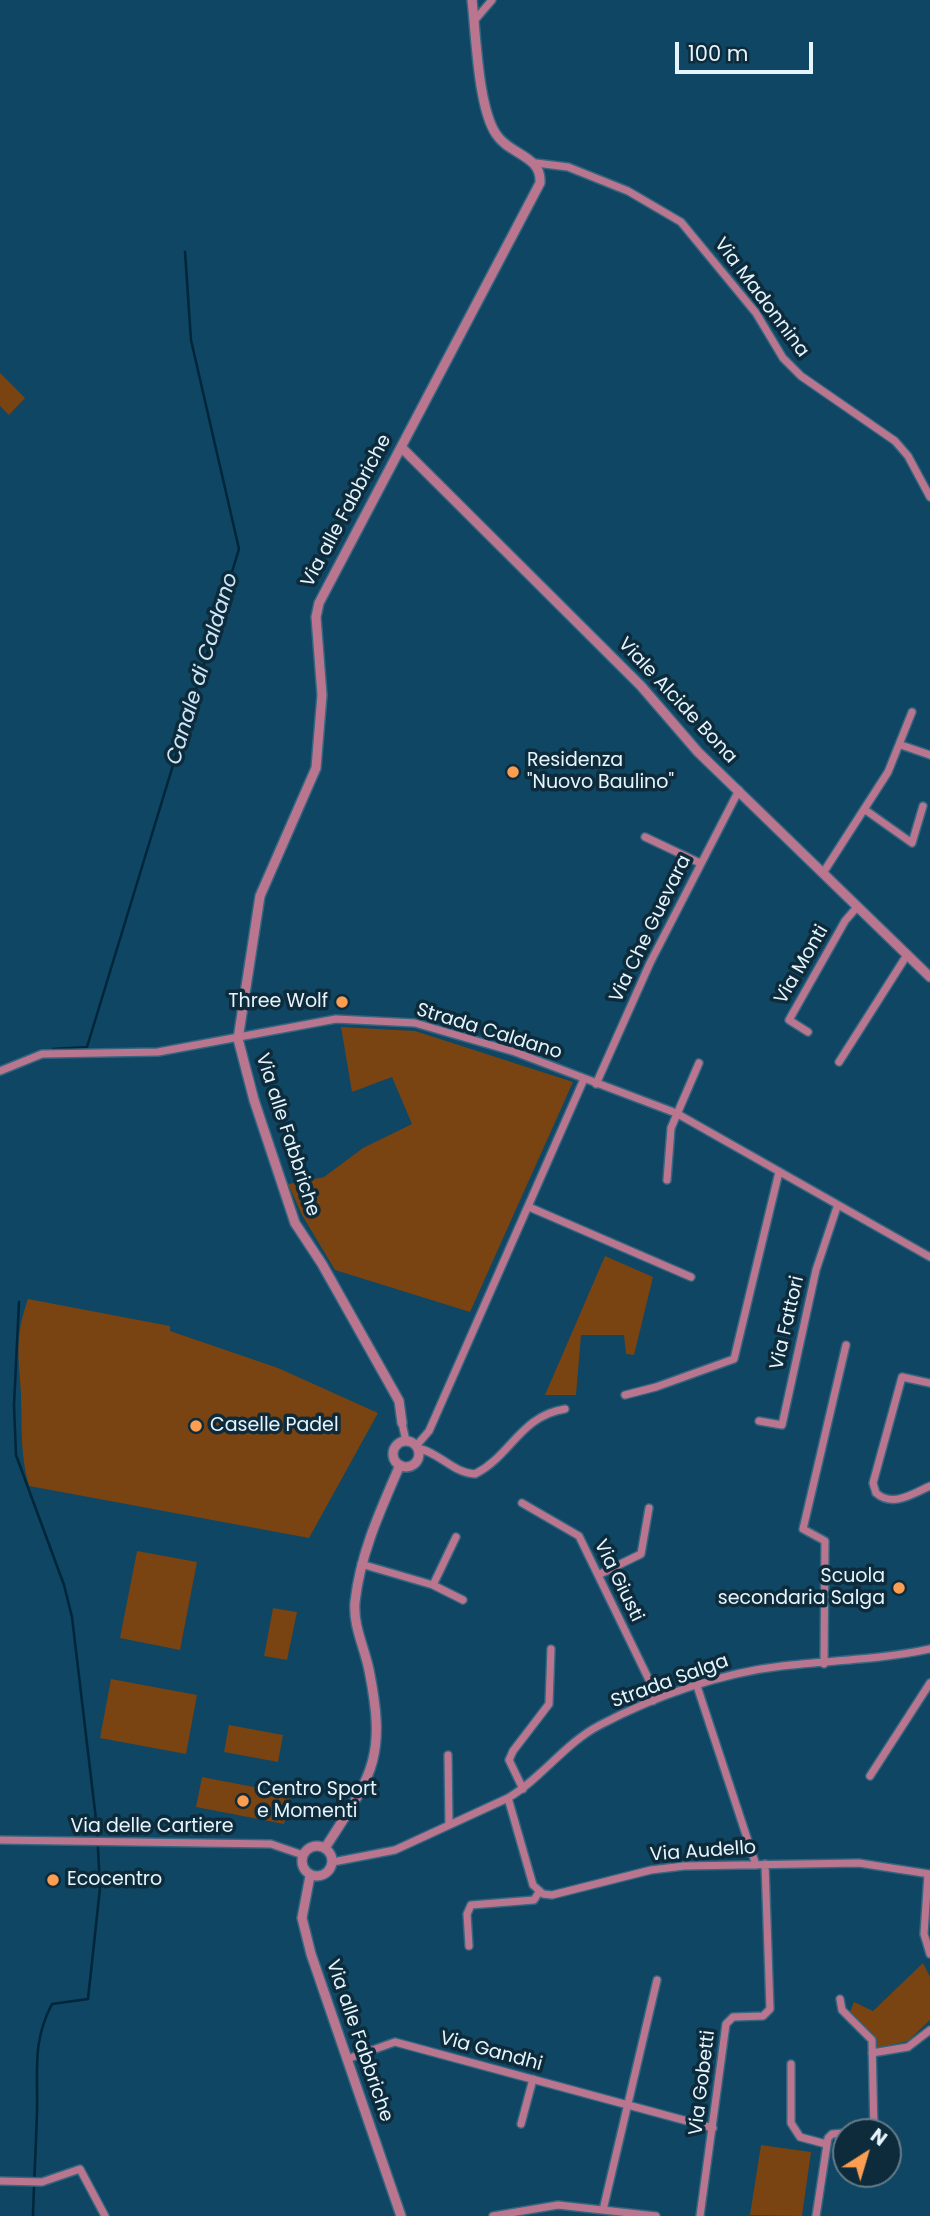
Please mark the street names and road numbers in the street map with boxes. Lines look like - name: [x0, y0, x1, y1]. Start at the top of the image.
- street label: Via Madonnina: [709, 234, 813, 362]
- street label: Via alle Fabbriche: [297, 431, 397, 591]
- street label: Viale Alcide Bona: [613, 633, 741, 769]
- street label: Via Che Guevara: [605, 852, 697, 1006]
- street label: Via Monti: [770, 921, 834, 1009]
- street label: Strada Caldano: [413, 999, 565, 1065]
- street label: Via alle Fabbriche: [250, 1051, 324, 1219]
- street label: Via Fattori: [766, 1274, 810, 1372]
- street label: Via Giusti: [588, 1536, 648, 1626]
- street label: Strada Salga: [608, 1650, 732, 1714]
- street label: Via delle Cartiere: [70, 1816, 234, 1838]
- street label: Via Audello: [649, 1837, 757, 1867]
- street label: Via alle Fabbriche: [321, 1957, 397, 2125]
- street label: Via Gandhi: [437, 2027, 545, 2077]
- street label: Via Gobetti: [685, 2029, 721, 2137]

